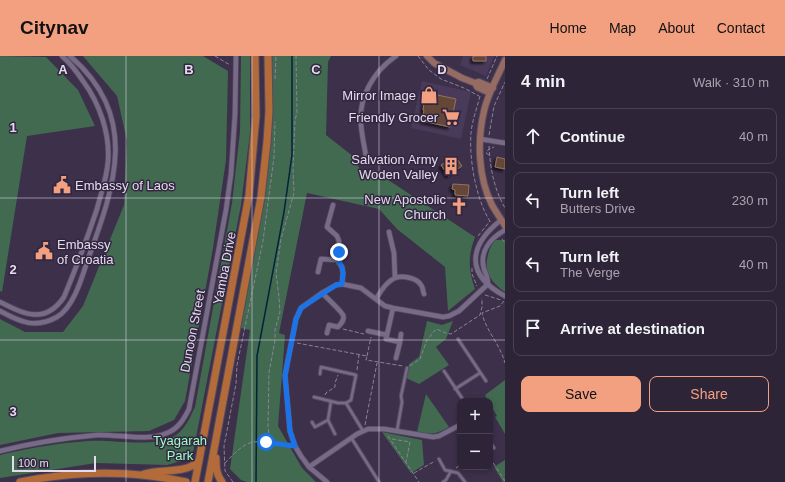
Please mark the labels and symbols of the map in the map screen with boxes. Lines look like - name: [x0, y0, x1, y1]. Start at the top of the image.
- text: A: [58, 62, 68, 77]
- text: B: [184, 62, 194, 77]
- text: C: [311, 62, 321, 77]
- text: D: [437, 62, 447, 77]
- shop icon: Mirror Image: [419, 85, 439, 105]
- place label: Mirror Image: [342, 88, 416, 103]
- supermarket icon: Friendly Grocer: [441, 107, 461, 127]
- place label: Friendly Grocer: [348, 110, 439, 125]
- text: 1: [9, 120, 17, 135]
- place label: Salvation Army Woden Valley: [351, 152, 438, 182]
- building icon: Salvation Army Woden Valley: [441, 156, 461, 176]
- public building icon: Embassy of Laos: [52, 175, 72, 195]
- place label: Embassy of Laos: [75, 178, 175, 193]
- place label: New Apostolic Church: [364, 192, 446, 222]
- church icon: New Apostolic Church: [449, 196, 469, 216]
- street label: Yamba Drive: [210, 230, 239, 306]
- place label: Embassy of Croatia: [57, 237, 114, 267]
- public building icon: Embassy of Croatia: [34, 241, 54, 261]
- route end: [330, 243, 348, 261]
- text: 2: [9, 262, 17, 277]
- street label: Dunoon Street: [177, 288, 208, 374]
- text: 3: [9, 404, 17, 419]
- park label: Tyagarah Park: [153, 433, 207, 463]
- route start: [257, 433, 275, 451]
- scale bar: [12, 454, 96, 473]

